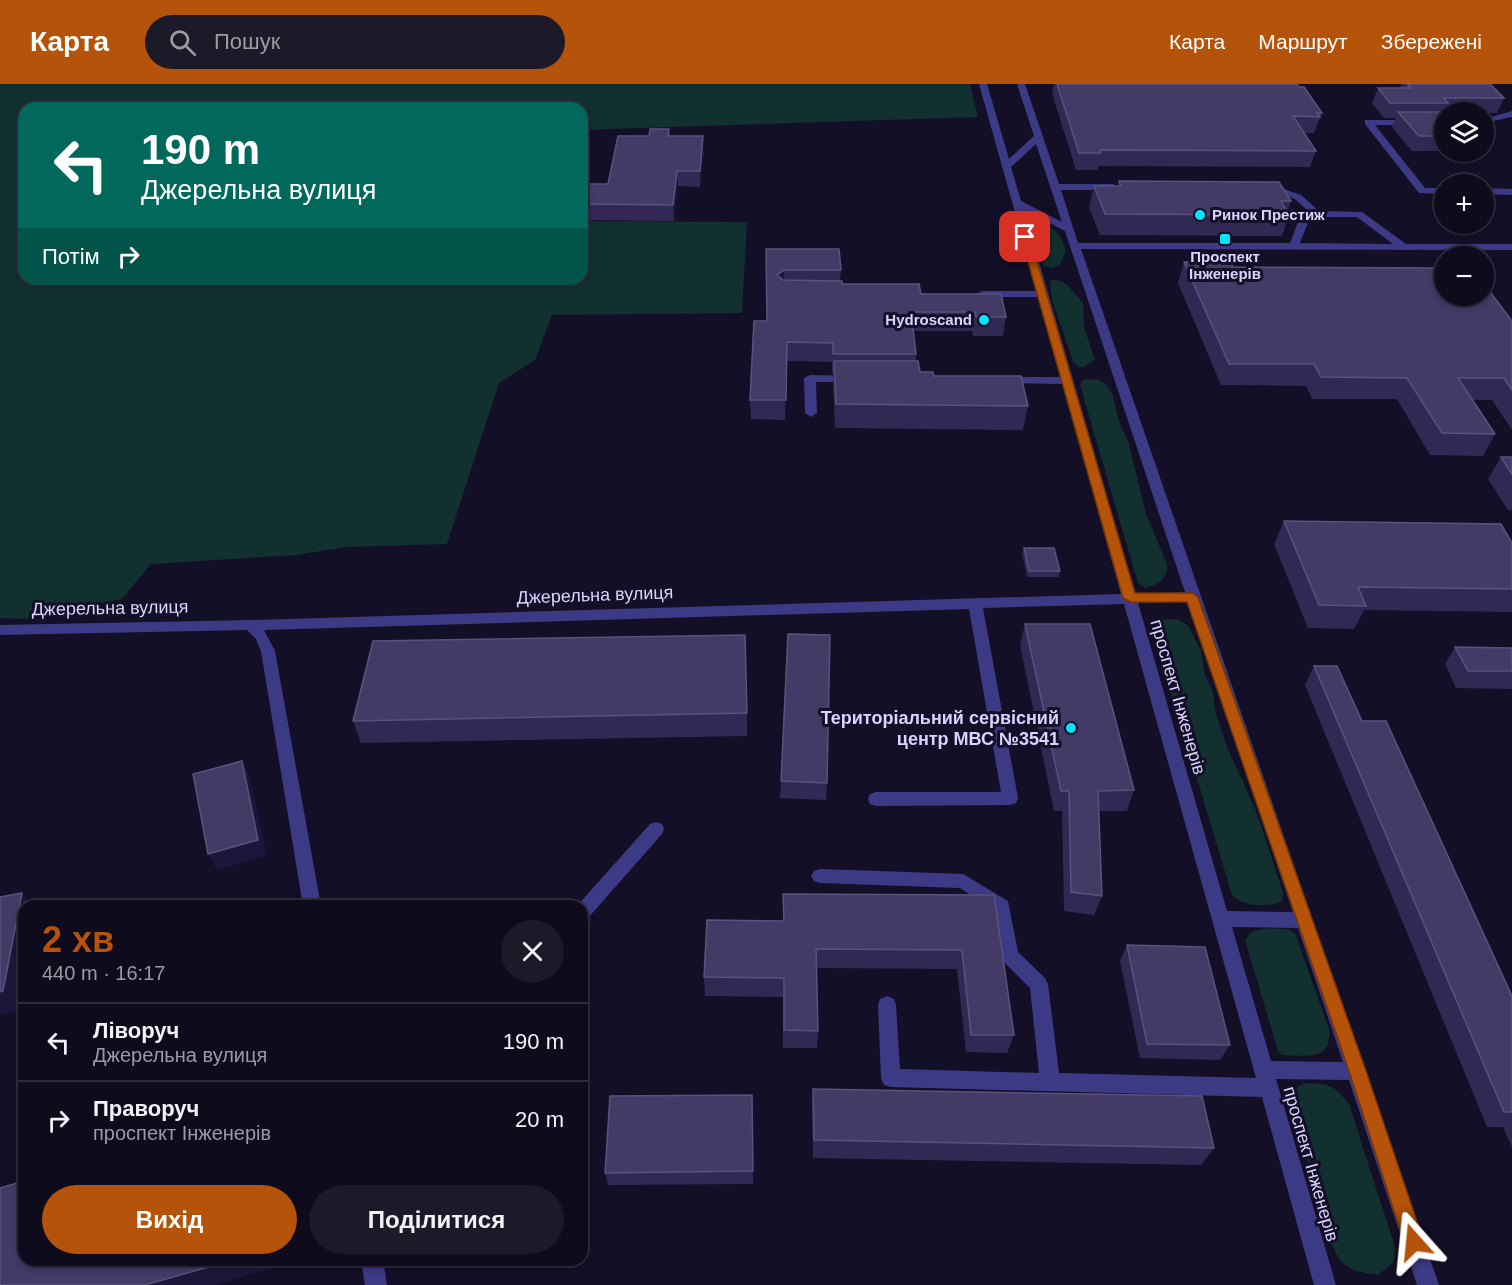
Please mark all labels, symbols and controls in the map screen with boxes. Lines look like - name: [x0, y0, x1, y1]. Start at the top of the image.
- search box: [145, 15, 565, 69]
- text: Карта: [30, 26, 109, 57]
- icon: search: [166, 26, 199, 59]
- text: Пошук: [214, 29, 280, 54]
- text: Карта: [1169, 30, 1225, 53]
- text: Маршрут: [1258, 30, 1348, 53]
- text: Збережені: [1381, 30, 1482, 53]
- map controls: [1434, 102, 1494, 306]
- button: layers: [1434, 102, 1494, 162]
- icon: left: [42, 126, 120, 204]
- text: 190 m: [141, 126, 260, 173]
- button: +: [1434, 174, 1494, 234]
- text: Джерельна вулиця: [141, 175, 376, 205]
- place label: Ринок Престиж: [1212, 206, 1325, 223]
- marker: Ринок Престиж: [1193, 208, 1207, 222]
- pin: [999, 211, 1050, 262]
- icon: arrive: [1008, 220, 1041, 253]
- marker: Проспект Інженерів: [1218, 232, 1232, 246]
- icon: right: [112, 240, 145, 273]
- text: Потім: [42, 244, 100, 269]
- button: −: [1434, 246, 1494, 306]
- place label: Проспект Інженерів: [1189, 248, 1261, 282]
- place label: Hydroscand: [885, 311, 972, 328]
- marker: Hydroscand: [977, 313, 991, 327]
- street label: Джерельна вулиця: [516, 582, 674, 608]
- street label: Джерельна вулиця: [31, 597, 189, 619]
- street label: проспект Інженерів: [1146, 617, 1210, 777]
- place label: Територіальний сервісний центр МВС №3541: [821, 708, 1059, 749]
- marker: Територіальний сервісний центр МВС №3541: [1064, 721, 1078, 735]
- text: 2 хв: [42, 919, 114, 960]
- button: close: [501, 920, 564, 983]
- text: 440 m · 16:17: [42, 962, 165, 984]
- text: Ліворуч: [93, 1018, 179, 1043]
- icon: left: [42, 1026, 75, 1059]
- text: 190 m: [503, 1029, 564, 1054]
- text: Джерельна вулиця: [93, 1044, 267, 1066]
- street label: проспект Інженерів: [1279, 1084, 1343, 1244]
- text: Праворуч: [93, 1096, 199, 1121]
- icon: right: [42, 1104, 75, 1137]
- text: 20 m: [515, 1107, 564, 1132]
- text: проспект Інженерів: [93, 1122, 271, 1144]
- button: Вихід: [42, 1185, 297, 1254]
- button: Поділитися: [309, 1185, 564, 1254]
- position arrow: [1382, 1210, 1446, 1274]

